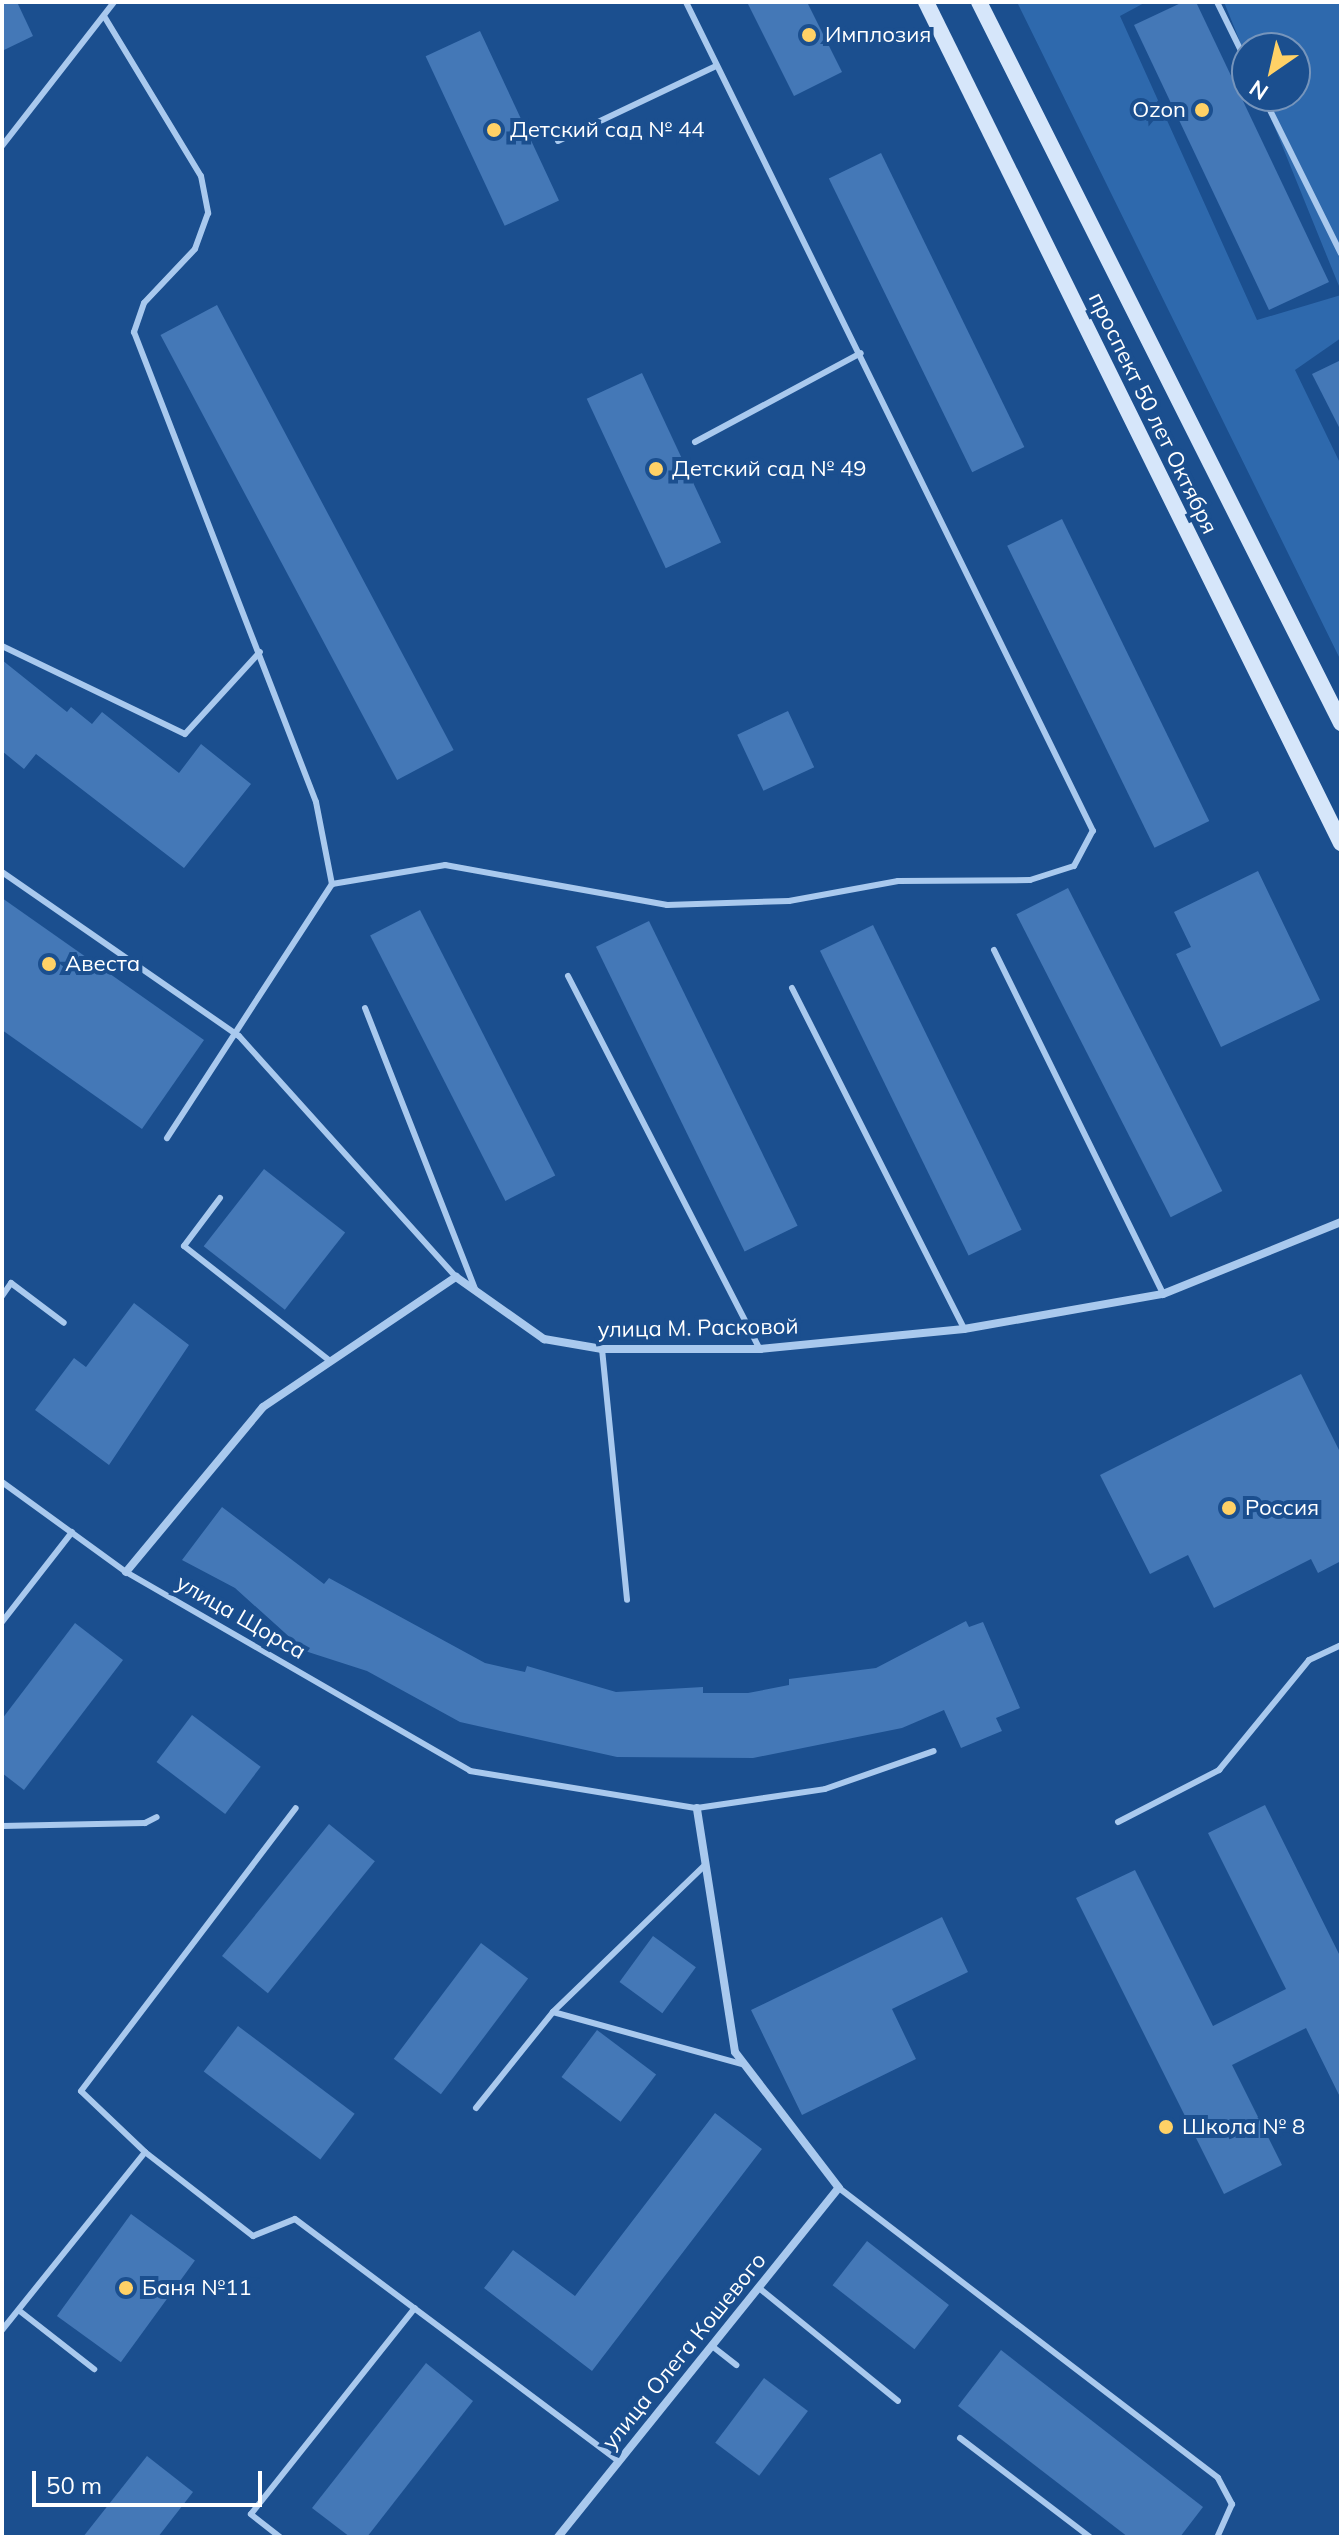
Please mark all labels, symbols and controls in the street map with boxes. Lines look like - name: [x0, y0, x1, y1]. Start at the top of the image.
- place label: Имплозия: [825, 22, 931, 48]
- marker: Имплозия: [800, 26, 818, 44]
- north arrow: [1231, 32, 1311, 112]
- text: N: [1244, 74, 1273, 106]
- place label: Ozon: [1132, 97, 1186, 123]
- marker: Ozon: [1193, 101, 1211, 119]
- place label: Детский сад № 44: [510, 117, 704, 143]
- marker: Детский сад № 44: [485, 121, 503, 139]
- street label: проспект 50 лет Октября: [1083, 288, 1223, 538]
- place label: Детский сад № 49: [672, 456, 866, 482]
- marker: Детский сад № 49: [647, 460, 665, 478]
- place label: Авеста: [65, 951, 140, 977]
- marker: Авеста: [40, 955, 58, 973]
- street label: улица М. Расковой: [597, 1313, 799, 1343]
- place label: Россия: [1245, 1495, 1319, 1521]
- marker: Россия: [1220, 1499, 1238, 1517]
- street label: улица Щорса: [172, 1569, 310, 1665]
- place label: Школа № 8: [1182, 2114, 1305, 2140]
- marker: Школа № 8: [1157, 2118, 1175, 2136]
- street label: улица Олега Кошевого: [596, 2247, 772, 2455]
- place label: Баня №11: [142, 2275, 252, 2301]
- marker: Баня №11: [117, 2279, 135, 2297]
- scale bar: [36, 2455, 266, 2505]
- text: 50 m: [46, 2470, 102, 2500]

